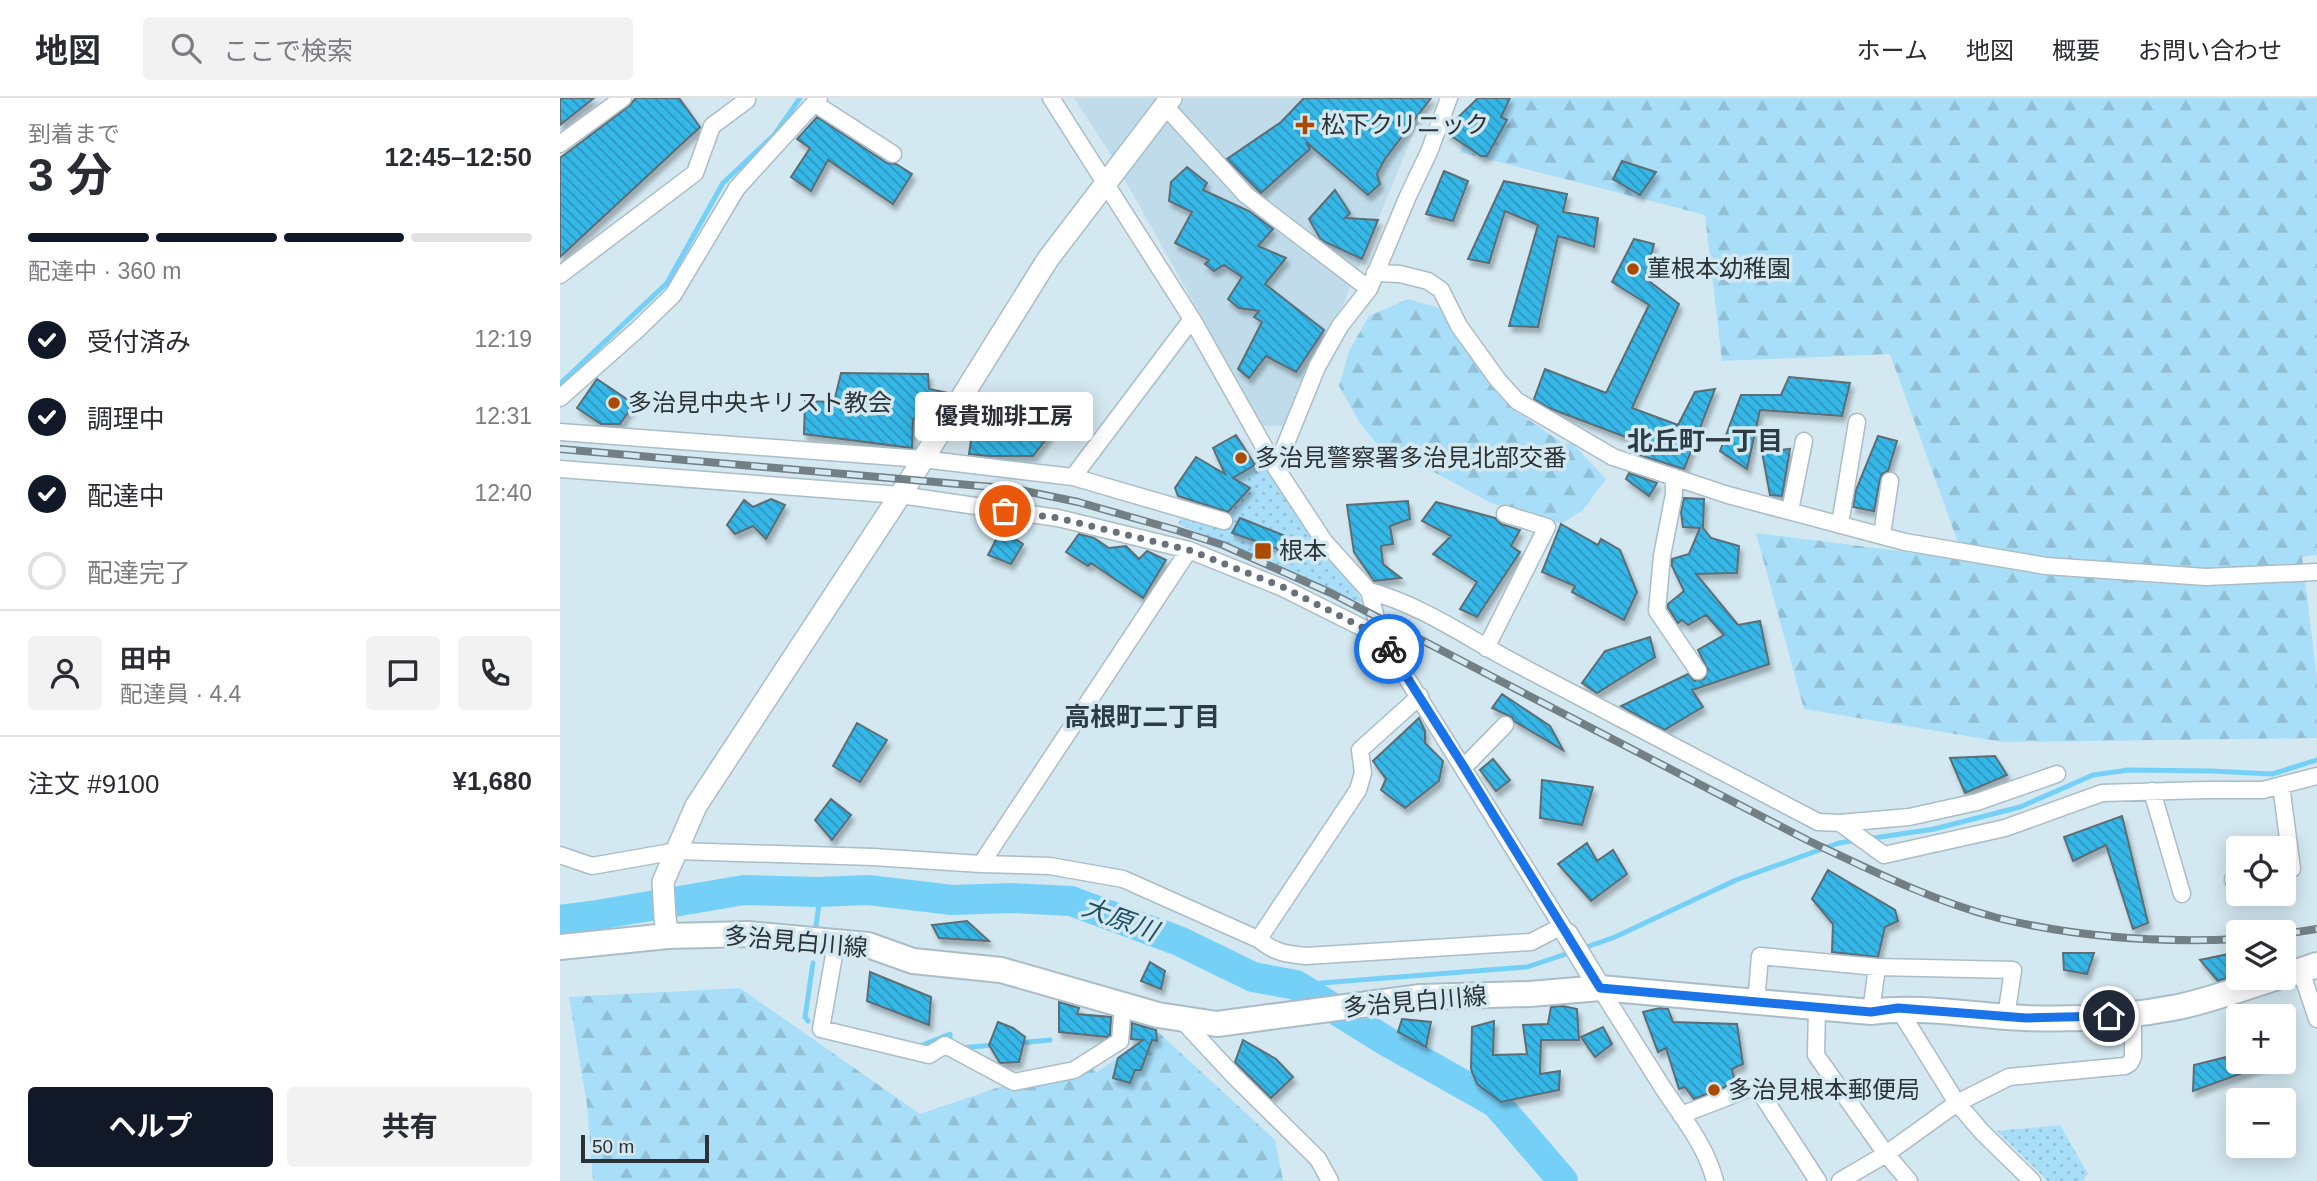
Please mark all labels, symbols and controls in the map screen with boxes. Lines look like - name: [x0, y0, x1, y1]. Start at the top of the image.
- search box: [143, 17, 633, 80]
- icon: search: [167, 29, 205, 67]
- text: 地図: [35, 32, 101, 69]
- text: ここで検索: [223, 36, 353, 66]
- text: ホーム: [1857, 37, 1928, 64]
- text: 地図: [1966, 37, 2014, 64]
- text: 概要: [2052, 37, 2100, 64]
- text: お問い合わせ: [2138, 37, 2282, 64]
- place label: 松下クリニック: [1321, 111, 1489, 138]
- marker: 松下クリニック: [1295, 115, 1315, 135]
- text: 到着まで: [28, 121, 120, 147]
- text: 12:45–12:50: [385, 142, 532, 172]
- text: 3 分: [28, 149, 112, 201]
- place label: 菫根本幼稚園: [1647, 255, 1791, 282]
- text: 配達中 · 360 m: [28, 258, 181, 284]
- marker: 菫根本幼稚園: [1625, 261, 1641, 277]
- icon: check: [28, 321, 66, 359]
- text: 12:19: [474, 326, 532, 352]
- text: 受付済み: [87, 327, 191, 357]
- place label: 多治見中央キリスト教会: [628, 389, 892, 416]
- callout: 優貴珈琲工房: [916, 392, 1094, 441]
- marker: 多治見中央キリスト教会: [606, 395, 622, 411]
- icon: check: [28, 398, 66, 436]
- text: 12:31: [474, 403, 532, 429]
- text: 優貴珈琲工房: [935, 403, 1073, 429]
- text: 調理中: [87, 404, 165, 434]
- district label: 北丘町一丁目: [1627, 426, 1783, 456]
- place label: 多治見警察署多治見北部交番: [1255, 444, 1567, 471]
- marker: 多治見警察署多治見北部交番: [1233, 450, 1249, 466]
- icon: check: [28, 475, 66, 513]
- text: 12:40: [474, 480, 532, 506]
- text: 配達中: [87, 481, 165, 511]
- pin: [975, 481, 1035, 541]
- icon: bag: [986, 492, 1024, 530]
- place label: 根本: [1279, 537, 1327, 564]
- marker: 根本: [1253, 541, 1273, 561]
- text: 配達完了: [87, 558, 191, 588]
- courier: [1354, 614, 1424, 684]
- icon: bike: [1370, 630, 1408, 668]
- button: person: [28, 636, 102, 710]
- button: chat: [366, 636, 440, 710]
- button: phone: [458, 636, 532, 710]
- text: 田中: [120, 644, 172, 674]
- text: 配達員 · 4.4: [120, 681, 241, 707]
- district label: 高根町二丁目: [1064, 702, 1220, 732]
- text: ¥1,680: [452, 766, 532, 796]
- text: 注文 #9100: [28, 769, 160, 799]
- map controls: [2226, 836, 2296, 1158]
- button: locate: [2226, 836, 2296, 906]
- water label: 大原川: [1078, 892, 1165, 947]
- button: layers: [2226, 920, 2296, 990]
- street label: 多治見白川線: [723, 922, 869, 961]
- street label: 多治見白川線: [1342, 982, 1488, 1021]
- pin: [2079, 986, 2139, 1046]
- icon: home: [2090, 997, 2128, 1035]
- button: +: [2226, 1004, 2296, 1074]
- place label: 多治見根本郵便局: [1728, 1076, 1920, 1103]
- marker: 多治見根本郵便局: [1706, 1082, 1722, 1098]
- button: ヘルプ: [28, 1087, 273, 1167]
- button: 共有: [287, 1087, 532, 1167]
- button: −: [2226, 1088, 2296, 1158]
- scale bar: [581, 1132, 709, 1164]
- text: 50 m: [592, 1136, 634, 1157]

